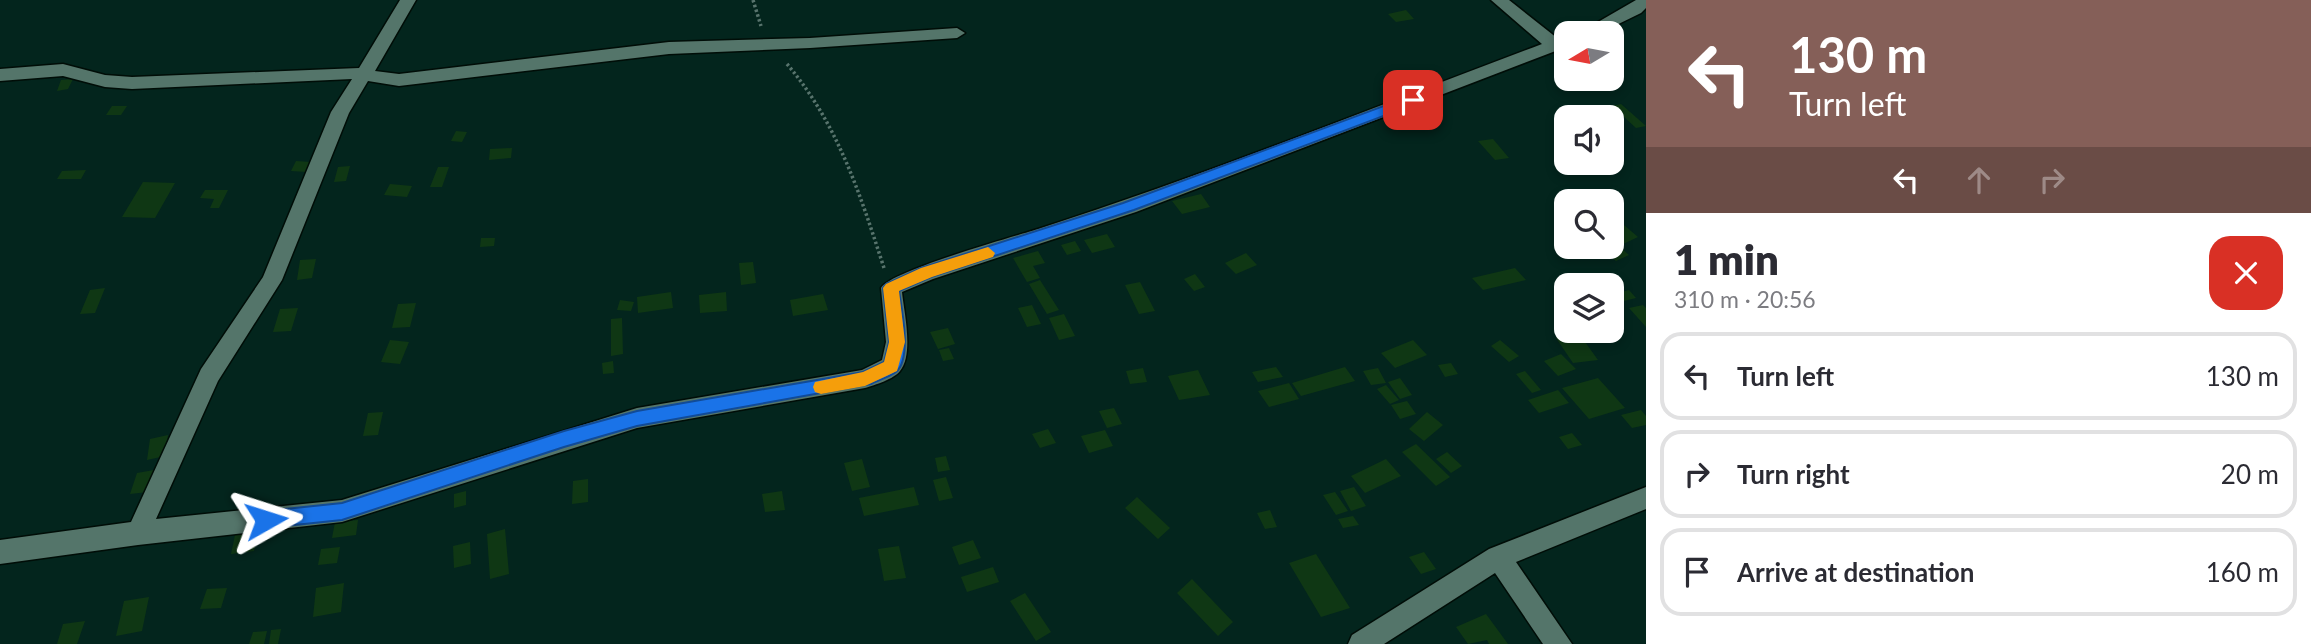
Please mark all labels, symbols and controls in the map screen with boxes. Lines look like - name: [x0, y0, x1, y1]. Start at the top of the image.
- north arrow: [1554, 21, 1624, 91]
- map controls: [1554, 21, 1624, 343]
- text: 130 m: [1789, 25, 1927, 83]
- icon: left: [1674, 28, 1765, 119]
- pin: [1383, 70, 1443, 130]
- icon: arrive: [1394, 81, 1432, 119]
- text: Turn left: [1789, 84, 1906, 123]
- button: sound: [1554, 105, 1624, 175]
- icon: left: [1887, 161, 1925, 199]
- icon: ahead: [1960, 161, 1998, 199]
- icon: right: [2033, 161, 2071, 199]
- button: search: [1554, 189, 1624, 259]
- text: 1 min: [1674, 234, 1779, 284]
- button: close: [2209, 236, 2283, 310]
- button: layers: [1554, 273, 1624, 343]
- text: 310 m · 20:56: [1674, 285, 1816, 313]
- icon: left: [1678, 357, 1716, 395]
- text: Turn left: [1737, 360, 1834, 392]
- text: 130 m: [2206, 360, 2279, 392]
- icon: right: [1678, 455, 1716, 493]
- text: Turn right: [1737, 458, 1850, 490]
- text: 20 m: [2221, 458, 2279, 490]
- position arrow: [229, 483, 303, 557]
- icon: arrive: [1678, 553, 1716, 591]
- text: Arrive at destination: [1737, 556, 1974, 588]
- text: 160 m: [2206, 556, 2279, 588]

